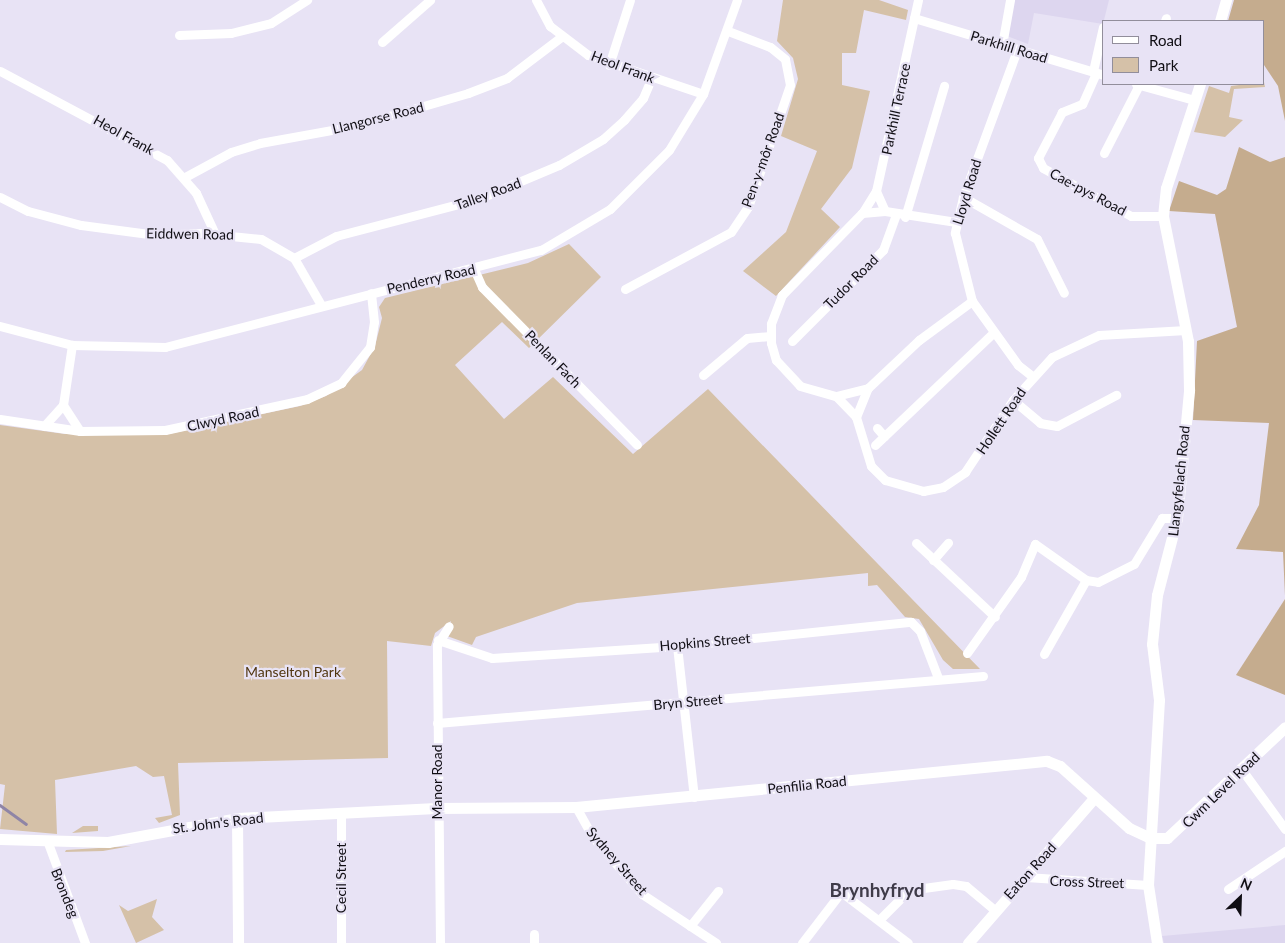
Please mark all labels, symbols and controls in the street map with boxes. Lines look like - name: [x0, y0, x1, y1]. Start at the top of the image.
- legend: [1102, 20, 1265, 85]
- street label: Parkhill Road: [968, 27, 1050, 67]
- text: Road: [1149, 31, 1182, 49]
- street label: Heol Frank: [589, 47, 657, 87]
- text: Park: [1149, 56, 1178, 74]
- street label: Parkhill Terrace: [878, 61, 914, 157]
- street label: Llangorse Road: [331, 99, 425, 137]
- street label: Pen-y-môr Road: [738, 110, 788, 210]
- street label: Heol Frank: [91, 111, 157, 159]
- street label: Lloyd Road: [949, 157, 985, 227]
- street label: Cae-pys Road: [1047, 165, 1129, 219]
- street label: Talley Road: [453, 174, 523, 214]
- street label: Eiddwen Road: [146, 225, 234, 243]
- street label: Tudor Road: [820, 251, 882, 313]
- street label: Penderry Road: [385, 261, 477, 297]
- street label: Penlan Fach: [522, 327, 584, 391]
- street label: Hollett Road: [973, 385, 1029, 457]
- street label: Clwyd Road: [185, 403, 261, 435]
- street label: Llangyfelach Road: [1165, 425, 1193, 537]
- street label: Hopkins Street: [659, 630, 751, 654]
- park label: Manselton Park: [245, 664, 341, 680]
- street label: Bryn Street: [653, 691, 723, 713]
- street label: Manor Road: [429, 744, 445, 820]
- street label: Cwm Level Road: [1179, 749, 1263, 831]
- street label: Penfilia Road: [767, 772, 847, 798]
- street label: St. John's Road: [171, 809, 265, 837]
- street label: Sydney Street: [583, 823, 651, 899]
- street label: Eaton Road: [1000, 839, 1060, 903]
- street label: Cecil Street: [333, 843, 349, 913]
- street label: Brondeg: [47, 866, 83, 920]
- street label: Cross Street: [1049, 872, 1125, 892]
- north arrow: [1215, 873, 1265, 923]
- text: N: [1238, 874, 1255, 894]
- district label: Brynhyfryd: [829, 879, 925, 901]

